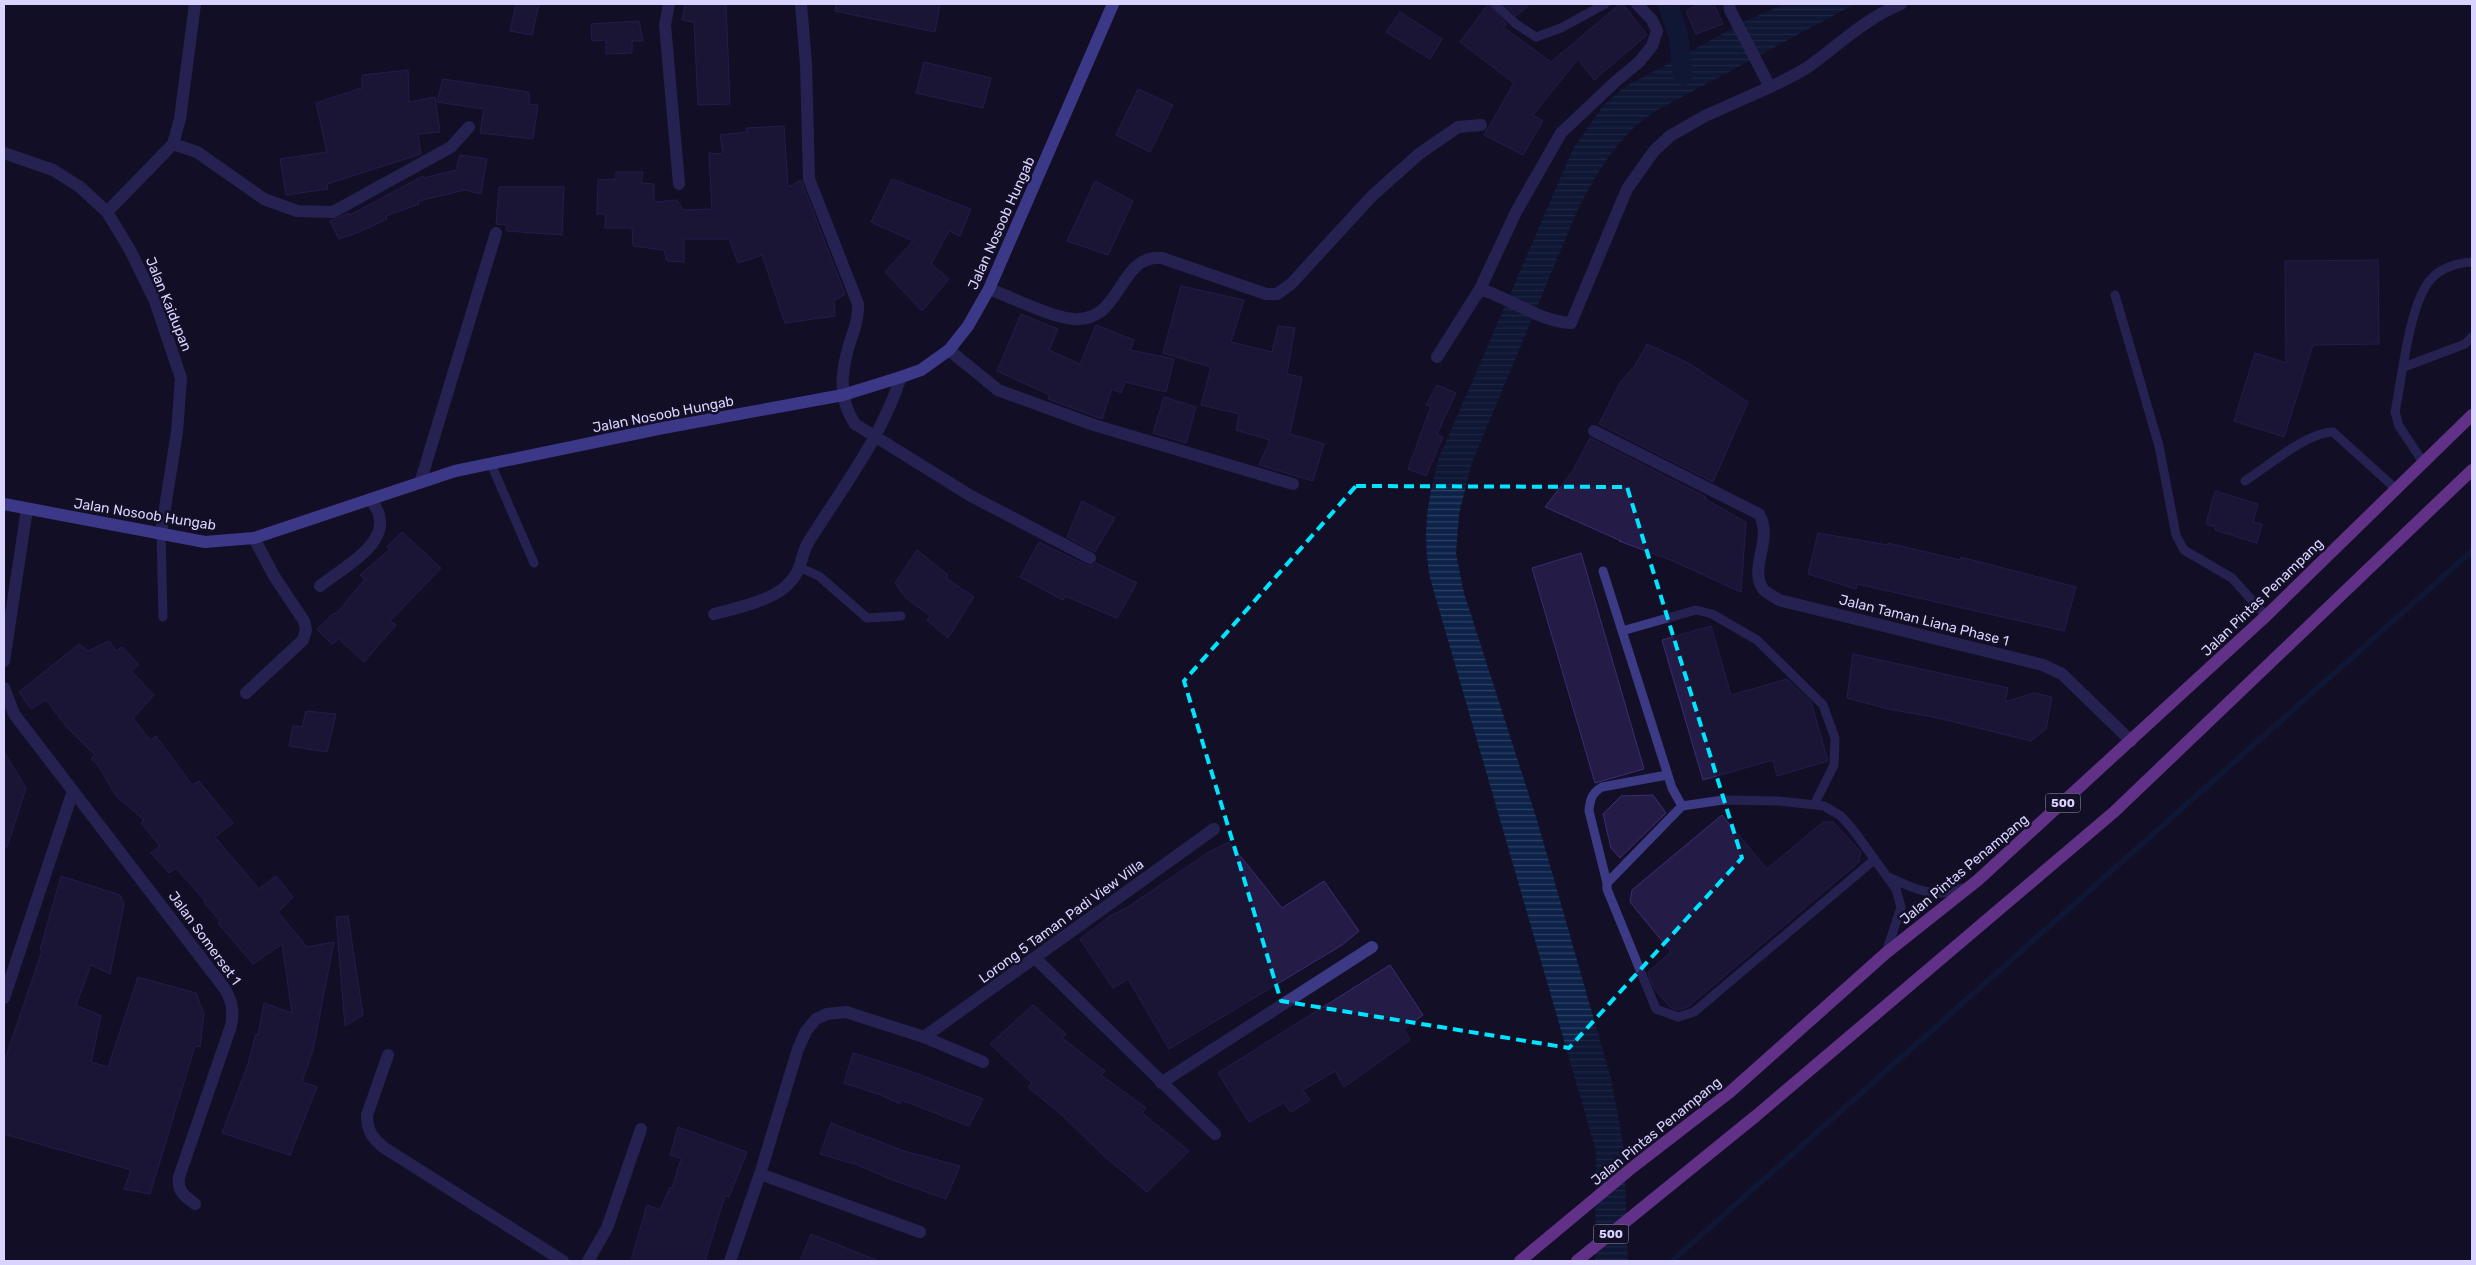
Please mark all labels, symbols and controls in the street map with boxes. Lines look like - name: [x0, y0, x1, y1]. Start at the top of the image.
- street label: Jalan Nosoob Hungab: [964, 154, 1038, 292]
- street label: Jalan Kaidupan: [142, 254, 195, 354]
- street label: Jalan Nosoob Hungab: [591, 392, 735, 437]
- street label: Jalan Nosoob Hungab: [73, 495, 217, 534]
- street label: Jalan Pintas Penampang: [2198, 535, 2327, 660]
- street label: Jalan Taman Liana Phase 1: [1837, 591, 2010, 650]
- road number: 500: [2046, 794, 2080, 812]
- street label: Jalan Pintas Penampang: [1897, 811, 2032, 928]
- street label: Lorong 5 Taman Padi View Villa: [975, 856, 1147, 987]
- street label: Jalan Somerset 1: [165, 888, 244, 989]
- street label: Jalan Pintas Penampang: [1588, 1074, 1725, 1189]
- road number: 500: [1594, 1224, 1628, 1244]

